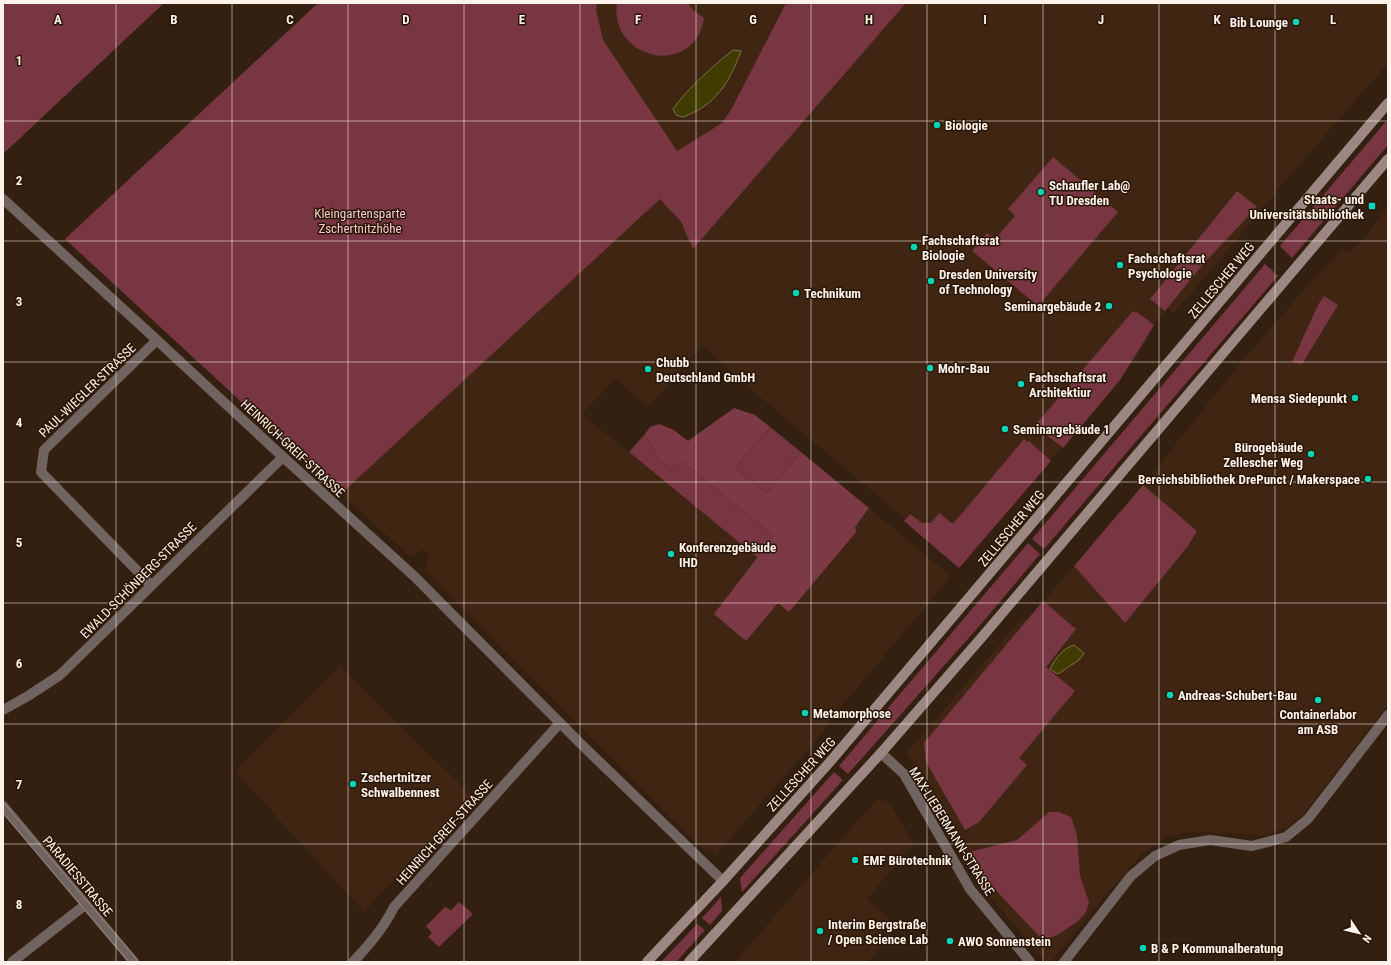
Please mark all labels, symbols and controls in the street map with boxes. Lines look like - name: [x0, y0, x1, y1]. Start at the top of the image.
- text: A: [54, 12, 62, 27]
- text: B: [170, 12, 178, 27]
- text: C: [286, 12, 294, 27]
- text: D: [402, 12, 410, 27]
- text: E: [519, 12, 526, 27]
- text: F: [635, 12, 641, 27]
- text: G: [749, 12, 757, 27]
- text: H: [865, 12, 873, 27]
- text: I: [983, 12, 987, 27]
- text: J: [1098, 12, 1104, 27]
- text: K: [1213, 12, 1221, 27]
- text: L: [1330, 12, 1336, 27]
- place label: Bib Lounge: [1230, 15, 1288, 30]
- marker: Bib Lounge: [1291, 17, 1301, 27]
- text: 1: [16, 53, 22, 68]
- place label: Biologie: [945, 118, 988, 133]
- marker: Biologie: [932, 120, 942, 130]
- text: 2: [16, 173, 23, 188]
- place label: Schaufler Lab@ TU Dresden: [1049, 178, 1130, 208]
- marker: Schaufler Lab@ TU Dresden: [1036, 187, 1046, 197]
- place label: Staats- und Universitätsbibliothek: [1249, 192, 1365, 222]
- marker: Staats- und Universitätsbibliothek: [1367, 201, 1377, 211]
- park label: Kleingartensparte Zschertnitzhöhe: [314, 206, 406, 236]
- place label: Fachschaftsrat Biologie: [922, 233, 999, 263]
- street label: ZELLESCHER WEG: [1185, 239, 1258, 321]
- marker: Fachschaftsrat Biologie: [909, 242, 919, 252]
- place label: Fachschaftsrat Psychologie: [1128, 251, 1205, 281]
- marker: Fachschaftsrat Psychologie: [1115, 260, 1125, 270]
- place label: Dresden University of Technology: [939, 267, 1037, 297]
- marker: Dresden University of Technology: [926, 276, 936, 286]
- place label: Technikum: [804, 286, 861, 301]
- marker: Technikum: [791, 288, 801, 298]
- text: 3: [16, 294, 22, 309]
- place label: Seminargebäude 2: [1004, 299, 1101, 314]
- marker: Seminargebäude 2: [1104, 301, 1114, 311]
- street label: PAUL-WIEGLER-STRASSE: [36, 340, 139, 440]
- place label: Chubb Deutschland GmbH: [656, 355, 755, 385]
- place label: Mohr-Bau: [938, 361, 990, 376]
- marker: Mohr-Bau: [925, 363, 935, 373]
- marker: Chubb Deutschland GmbH: [643, 364, 653, 374]
- place label: Fachschaftsrat Architektiur: [1029, 370, 1106, 400]
- marker: Fachschaftsrat Architektiur: [1016, 379, 1026, 389]
- place label: Mensa Siedepunkt: [1251, 391, 1347, 406]
- marker: Mensa Siedepunkt: [1350, 393, 1360, 403]
- street label: HEINRICH-GREIF-STRASSE: [238, 396, 348, 500]
- text: 4: [16, 415, 23, 430]
- place label: Seminargebäude 1: [1013, 422, 1110, 437]
- marker: Seminargebäude 1: [1000, 424, 1010, 434]
- place label: Bürogebäude Zellescher Weg: [1223, 440, 1303, 470]
- marker: Bürogebäude Zellescher Weg: [1306, 449, 1316, 459]
- place label: Bereichsbibliothek DrePunct / Makerspace: [1138, 472, 1360, 487]
- marker: Bereichsbibliothek DrePunct / Makerspace: [1363, 474, 1373, 484]
- street label: ZELLESCHER WEG: [975, 487, 1048, 569]
- street label: EWALD-SCHÖNBERG-STRASSE: [77, 519, 199, 641]
- text: 5: [16, 535, 23, 550]
- place label: Konferenzgebäude IHD: [679, 540, 776, 570]
- marker: Konferenzgebäude IHD: [666, 549, 676, 559]
- text: 6: [16, 656, 23, 671]
- place label: Andreas-Schubert-Bau: [1178, 688, 1297, 703]
- marker: Andreas-Schubert-Bau: [1165, 690, 1175, 700]
- marker: Containerlabor am ASB: [1313, 695, 1323, 705]
- place label: Metamorphose: [813, 706, 891, 721]
- place label: Containerlabor am ASB: [1279, 707, 1357, 737]
- marker: Metamorphose: [800, 708, 810, 718]
- street label: ZELLESCHER WEG: [764, 734, 839, 815]
- street label: MAX-LIEBERMANN-STRASSE: [906, 764, 997, 898]
- place label: Zschertnitzer Schwalbennest: [361, 770, 440, 800]
- text: 7: [16, 777, 23, 792]
- street label: HEINRICH-GREIF-STRASSE: [393, 777, 496, 888]
- marker: Zschertnitzer Schwalbennest: [348, 779, 358, 789]
- street label: PARADIESSTRASSE: [40, 833, 115, 919]
- place label: EMF Bürotechnik: [863, 853, 952, 868]
- marker: EMF Bürotechnik: [850, 855, 860, 865]
- text: 8: [16, 897, 22, 912]
- north arrow: [1339, 913, 1379, 953]
- place label: Interim Bergstraße / Open Science Lab: [828, 917, 928, 947]
- marker: Interim Bergstraße / Open Science Lab: [815, 926, 825, 936]
- text: N: [1359, 932, 1374, 945]
- place label: AWO Sonnenstein: [958, 934, 1051, 949]
- marker: AWO Sonnenstein: [945, 936, 955, 946]
- place label: B & P Kommunalberatung: [1151, 941, 1283, 956]
- marker: B & P Kommunalberatung: [1138, 943, 1148, 953]

